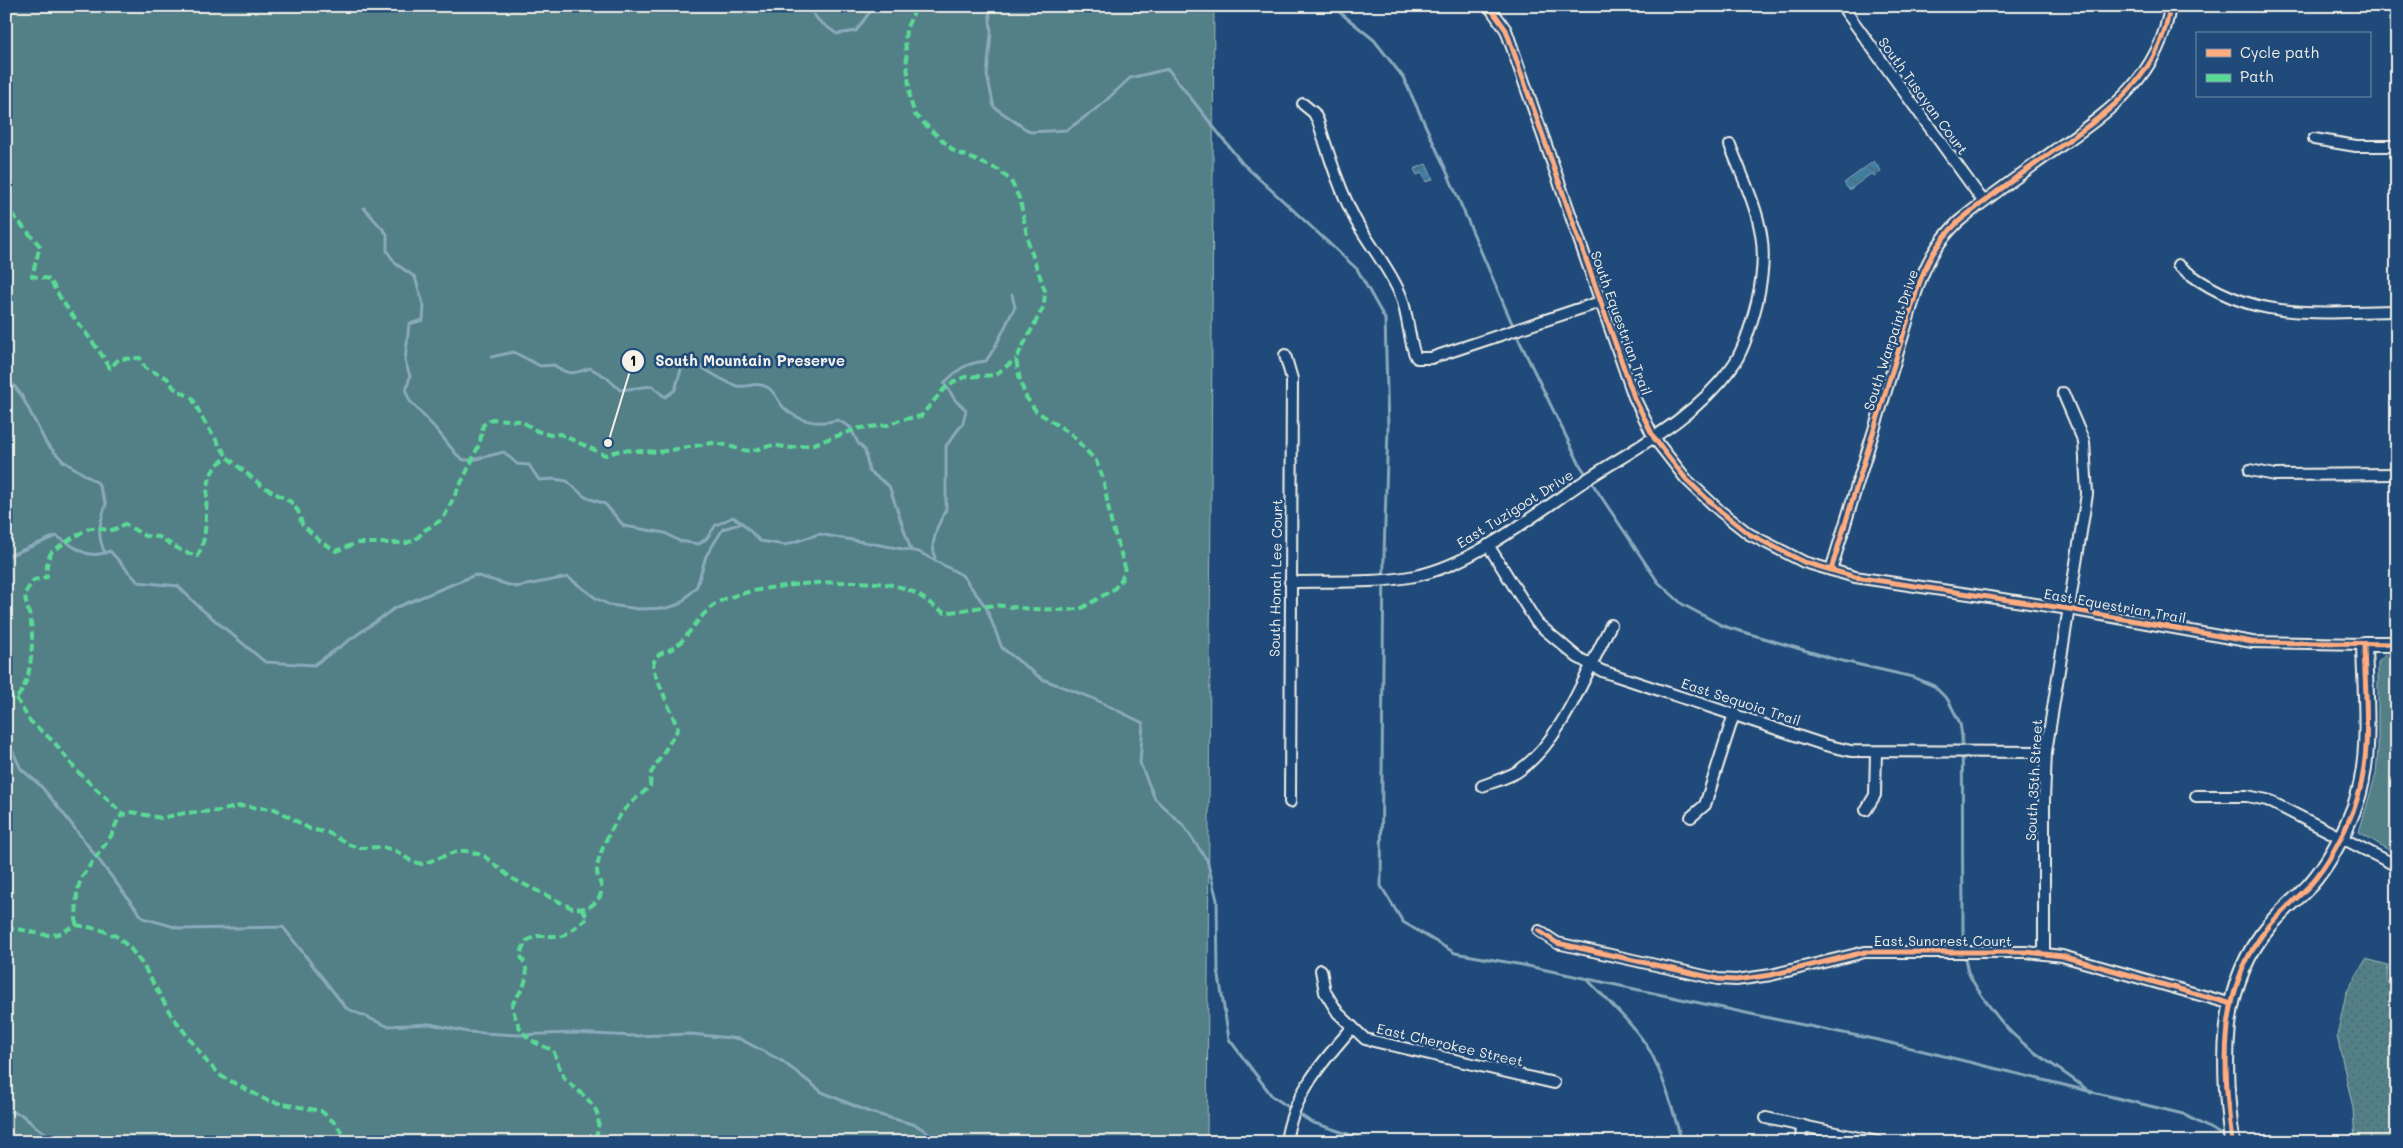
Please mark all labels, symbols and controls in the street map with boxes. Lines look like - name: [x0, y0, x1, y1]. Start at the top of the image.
- legend: [2196, 32, 2370, 98]
- street label: South Tusayan Court: [1874, 33, 1972, 158]
- text: Cycle path: [2240, 42, 2319, 62]
- text: Path: [2240, 66, 2274, 86]
- street label: South Equestrian Trail: [1587, 248, 1656, 398]
- street label: South Warpaint Drive: [1859, 267, 1922, 413]
- callout: South Mountain Preserve: [620, 346, 855, 376]
- text: 1: [630, 350, 636, 370]
- text: South Mountain Preserve: [655, 350, 845, 370]
- street label: East Tuzigoot Drive: [1453, 465, 1577, 552]
- street label: South Honah Lee Court: [1265, 499, 1286, 657]
- street label: East Equestrian Trail: [2042, 584, 2188, 627]
- street label: East Sequoia Trail: [1679, 673, 1803, 730]
- street label: South 35th Street: [2021, 719, 2046, 841]
- street label: East Suncrest Court: [1874, 931, 2012, 950]
- street label: East Cherokee Street: [1375, 1018, 1525, 1071]

